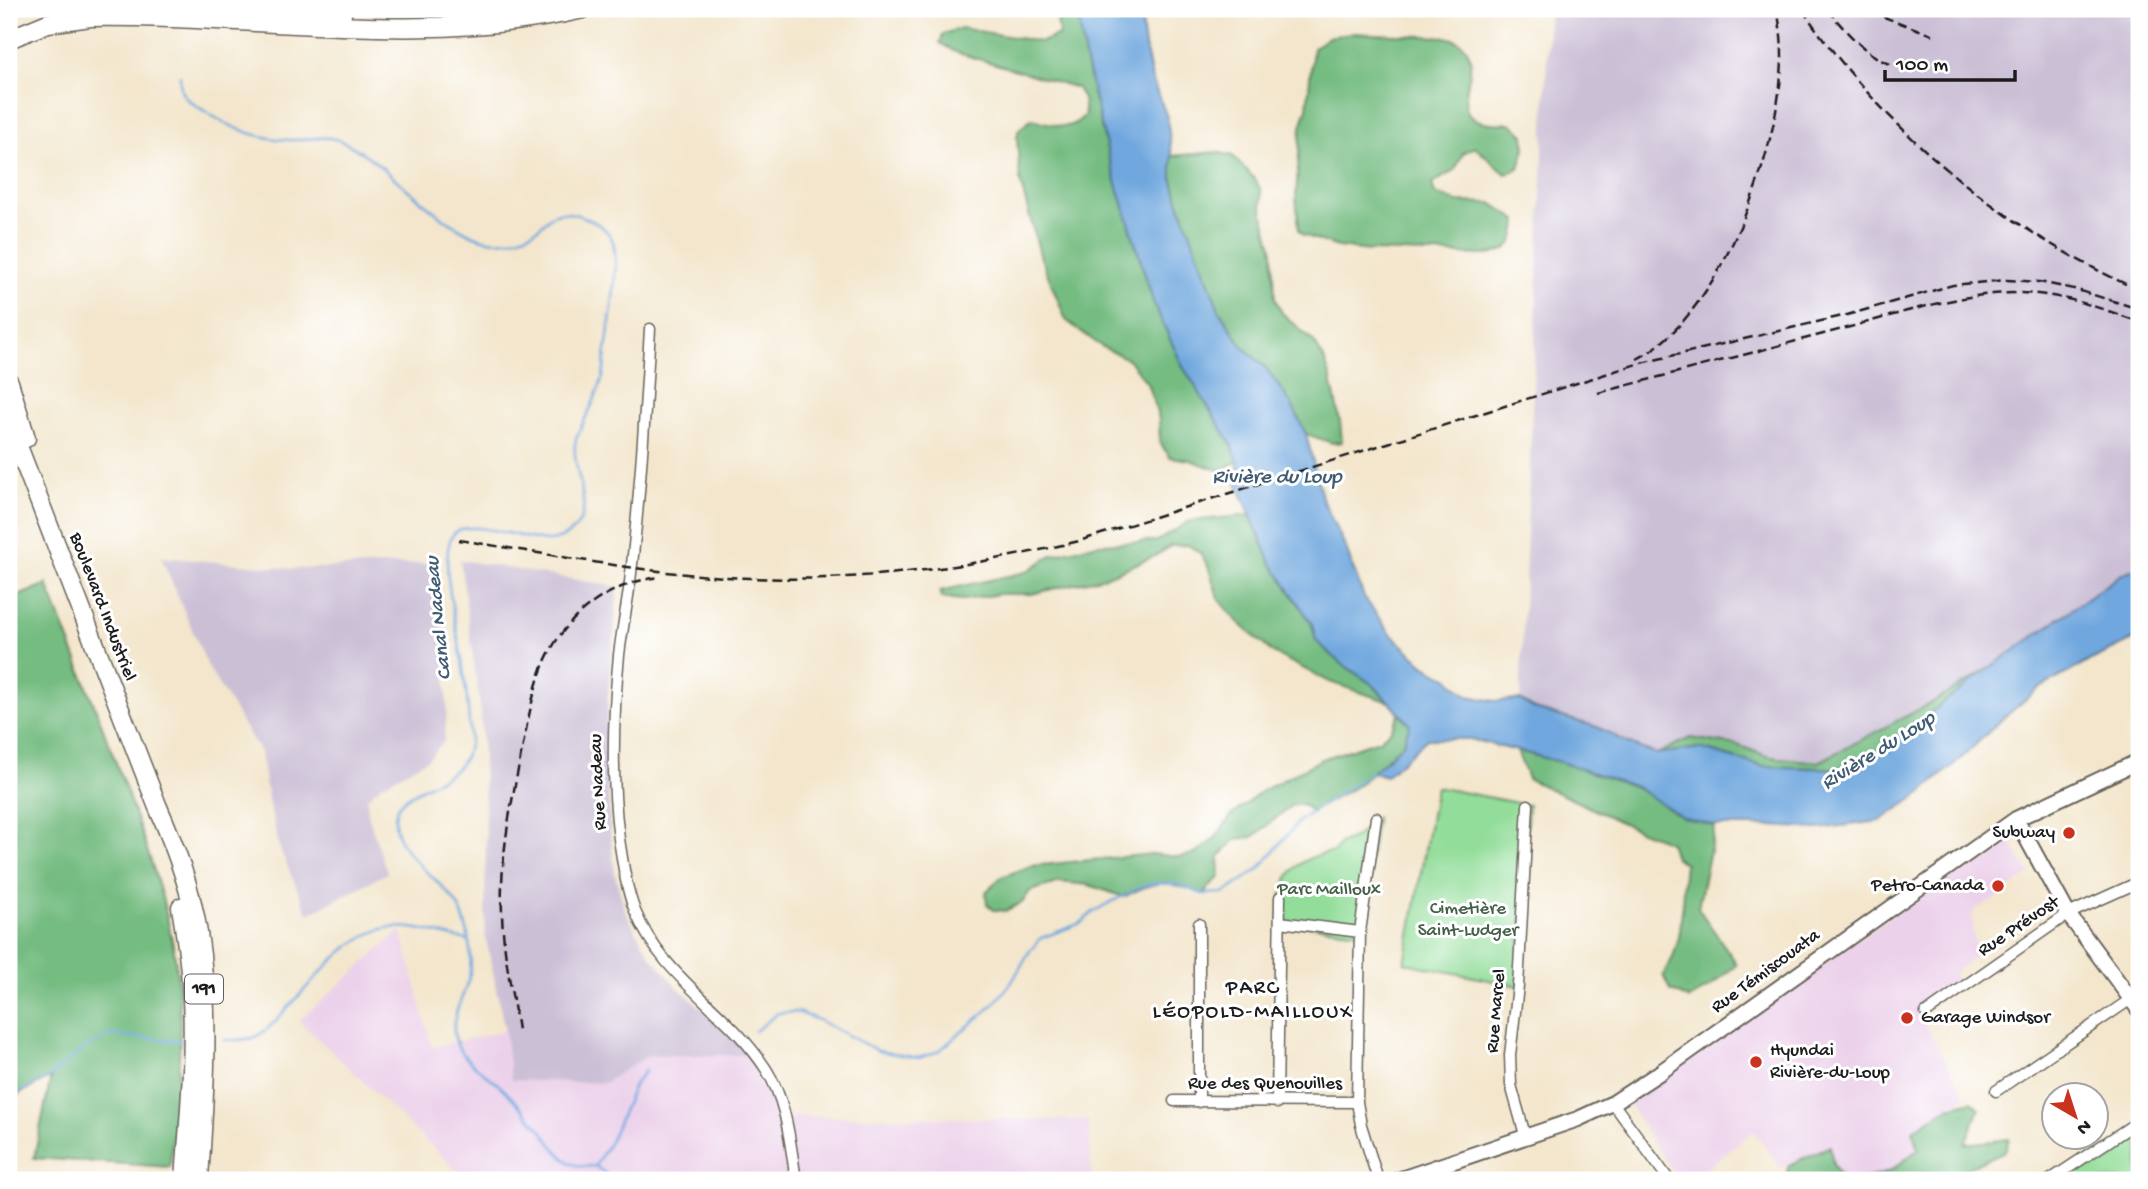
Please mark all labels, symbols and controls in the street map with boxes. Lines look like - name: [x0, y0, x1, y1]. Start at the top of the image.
- scale bar: [1885, 38, 2015, 82]
- text: 100 m: [1895, 54, 1948, 79]
- water label: Rivière du Loup: [1212, 466, 1343, 491]
- street label: Boulevard Industriel: [63, 529, 141, 684]
- water label: Canal Nadeau: [421, 553, 459, 681]
- water label: Rivière du Loup: [1818, 706, 1942, 797]
- street label: Rue Nadeau: [585, 733, 613, 831]
- place label: Subway: [1993, 822, 2056, 845]
- marker: Subway: [2061, 825, 2077, 841]
- place label: Petro-Canada: [1870, 875, 1985, 898]
- marker: Petro-Canada: [1990, 878, 2006, 894]
- park label: Parc Mailloux: [1276, 879, 1381, 902]
- street label: Rue Prévost: [1974, 890, 2066, 963]
- park label: Cimetière Saint-Ludger: [1418, 898, 1521, 943]
- street label: Rue Témiscouata: [1707, 924, 1826, 1019]
- street label: Rue Marcel: [1482, 968, 1512, 1054]
- road number: 191: [185, 974, 223, 1004]
- district label: PARC LÉOPOLD-MAILLOUX: [1153, 977, 1353, 1026]
- place label: Garage Windsor: [1921, 1007, 2052, 1030]
- marker: Garage Windsor: [1899, 1010, 1915, 1026]
- place label: Hyundai Rivière-du-Loup: [1770, 1040, 1891, 1085]
- marker: Hyundai Rivière-du-Loup: [1748, 1054, 1764, 1070]
- street label: Rue des Quenouilles: [1188, 1073, 1343, 1096]
- north arrow: [2039, 1080, 2110, 1150]
- text: N: [2071, 1114, 2096, 1139]

